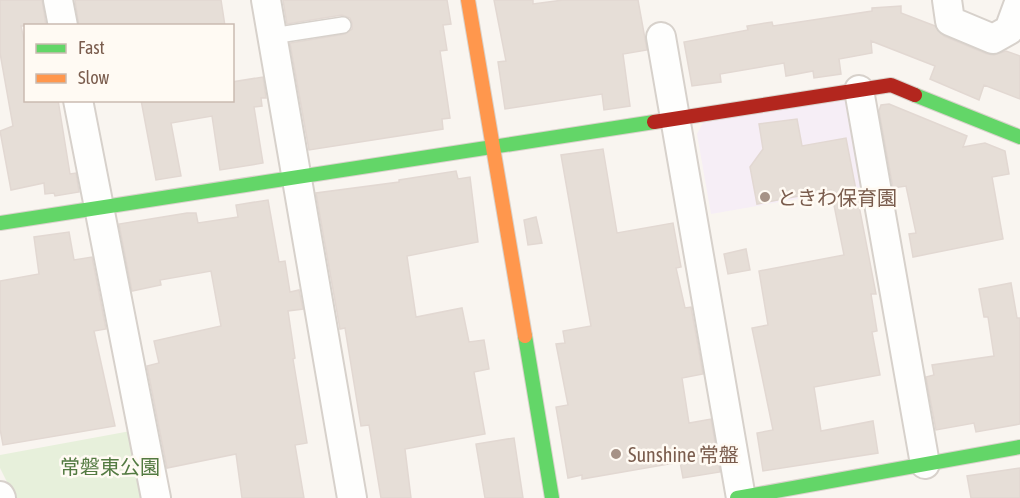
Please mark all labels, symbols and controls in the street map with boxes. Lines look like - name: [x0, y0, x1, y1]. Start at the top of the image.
- legend: [24, 24, 234, 102]
- text: Fast: [78, 37, 105, 58]
- text: Slow: [78, 67, 109, 88]
- place label: ときわ保育園: [777, 186, 897, 209]
- marker: ときわ保育園: [758, 190, 772, 204]
- place label: Sunshine 常盤: [628, 443, 739, 466]
- marker: Sunshine 常盤: [609, 447, 623, 461]
- park label: 常磐東公園: [60, 455, 160, 478]

